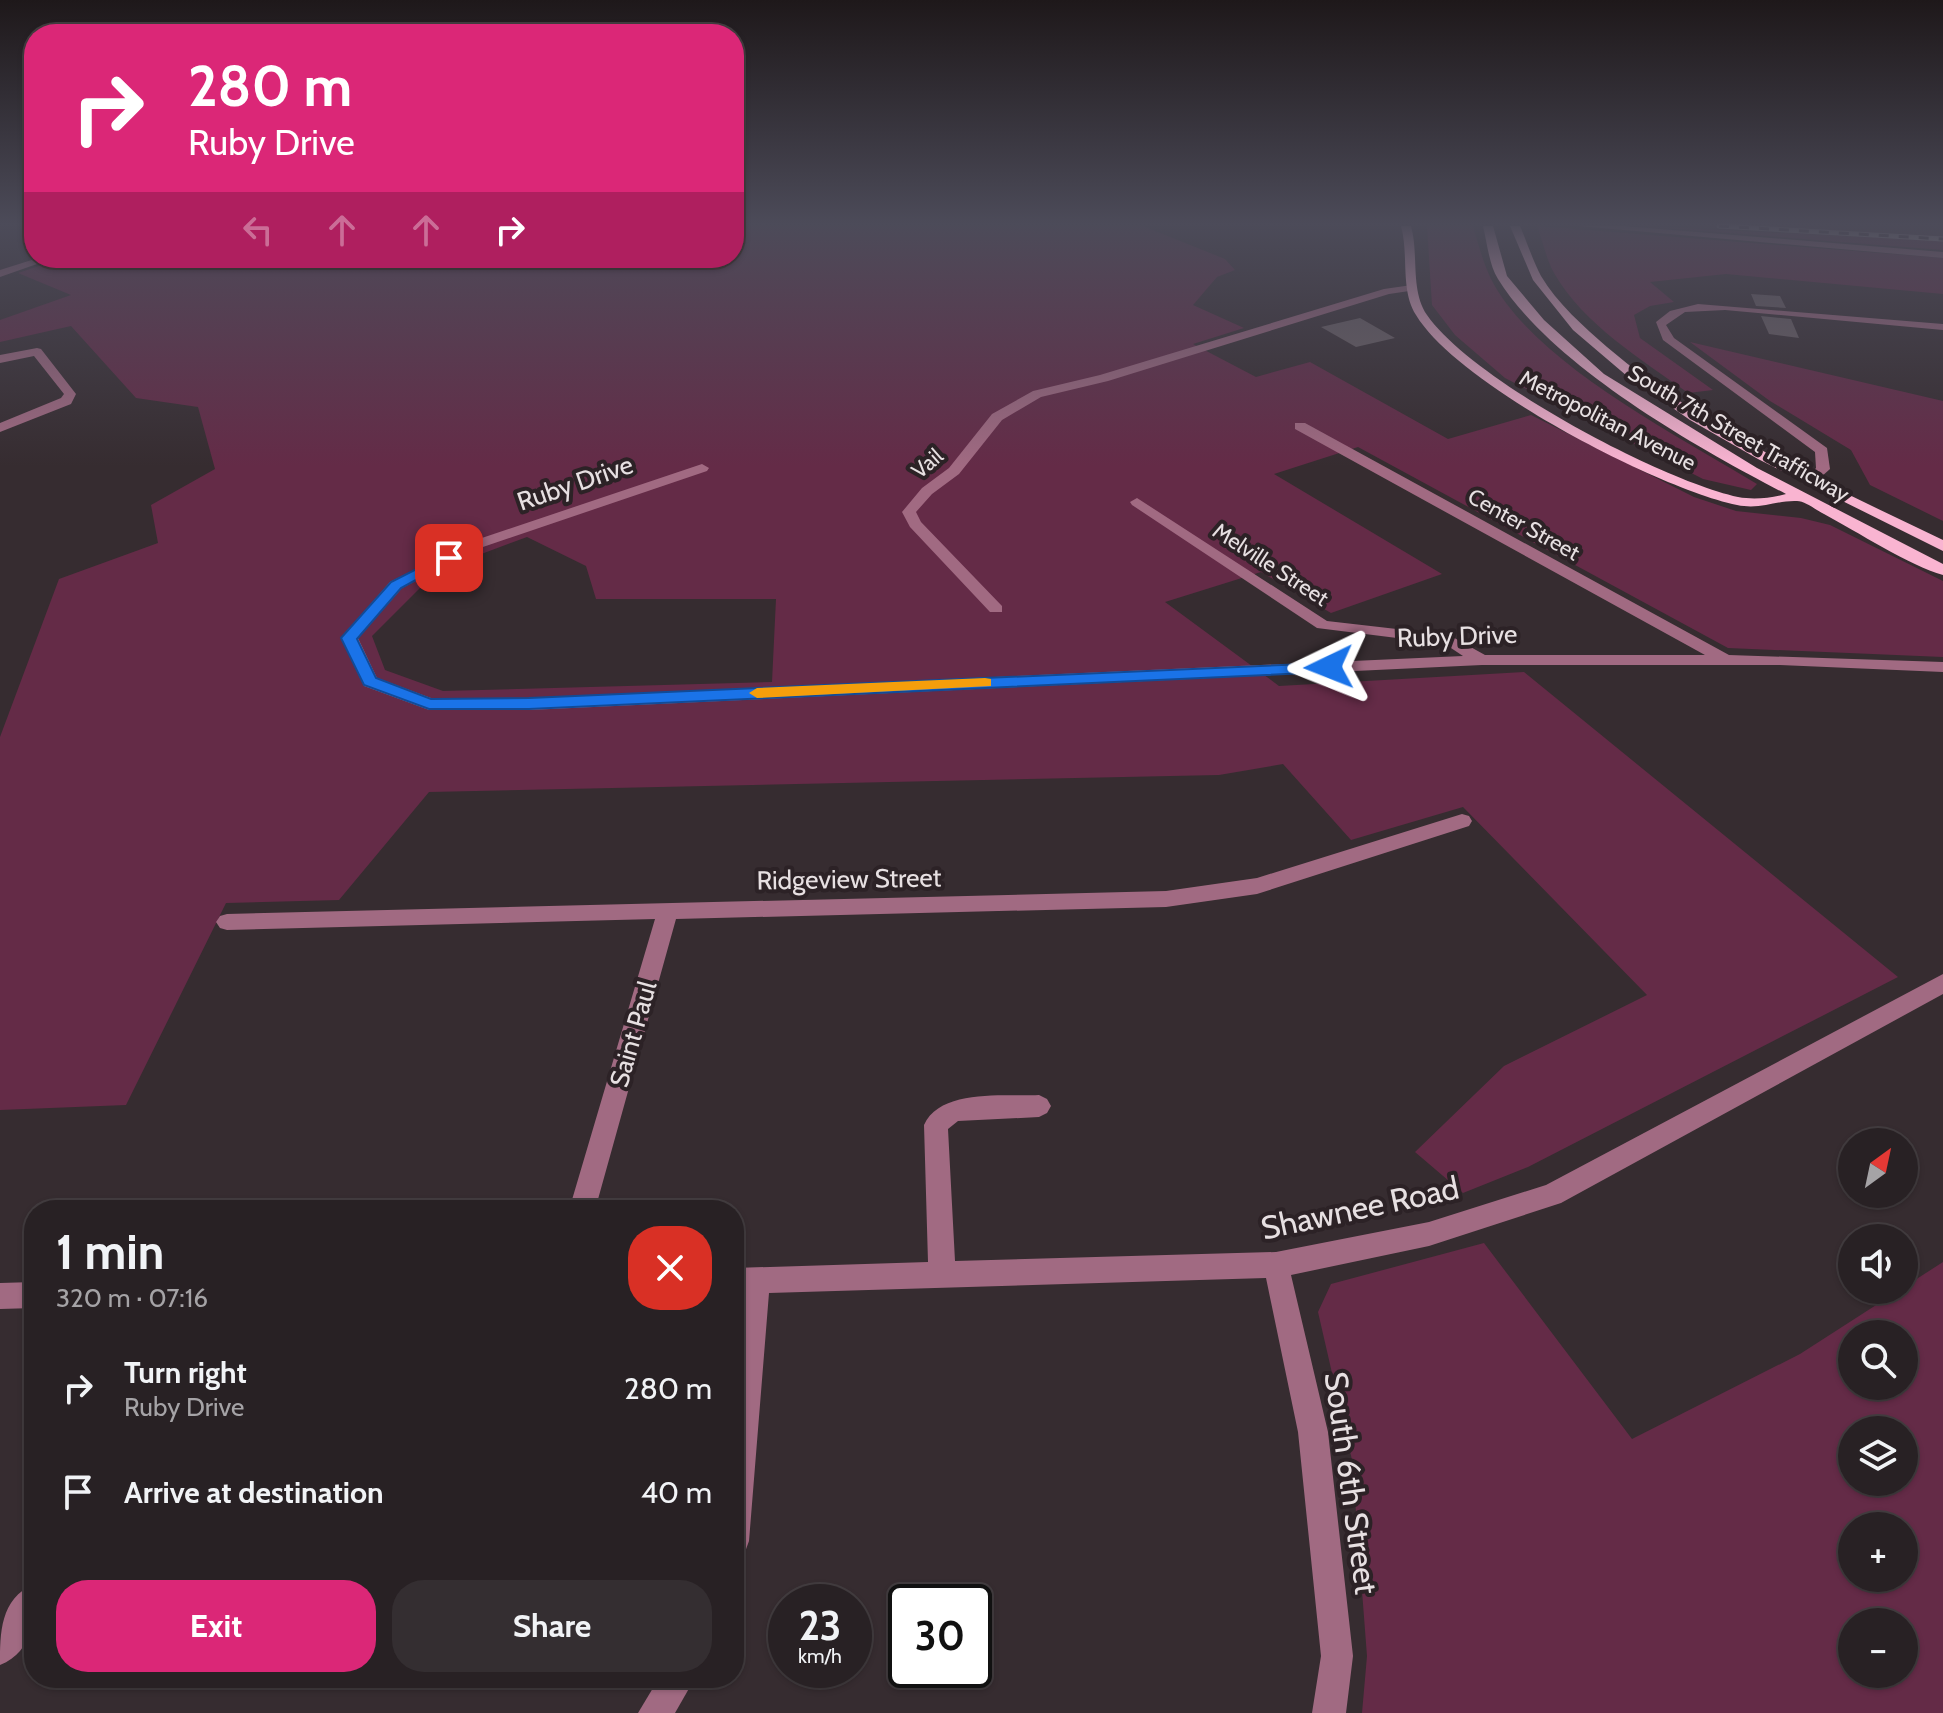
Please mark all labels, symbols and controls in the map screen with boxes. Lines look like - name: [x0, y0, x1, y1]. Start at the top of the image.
- text: 280 m: [188, 52, 352, 120]
- icon: right: [56, 56, 160, 160]
- text: Ruby Drive: [188, 120, 355, 164]
- icon: left: [236, 208, 280, 252]
- icon: ahead: [320, 208, 364, 252]
- icon: ahead: [404, 208, 448, 252]
- icon: right: [488, 208, 532, 252]
- street label: South 7th Street Trafficway: [1623, 359, 1854, 508]
- street label: Metropolitan Avenue: [1515, 364, 1700, 477]
- street label: Vail: [906, 442, 949, 484]
- street label: Ruby Drive: [513, 448, 637, 518]
- street label: Center Street: [1463, 483, 1585, 567]
- street label: Melville Street: [1208, 517, 1334, 612]
- pin: [415, 524, 483, 592]
- icon: arrive: [427, 536, 471, 580]
- street label: Ruby Drive: [1396, 618, 1518, 654]
- position arrow: [1287, 625, 1371, 709]
- street label: Ridgeview Street: [756, 861, 942, 897]
- street label: Saint Paul: [603, 977, 663, 1091]
- north arrow: [1838, 1128, 1918, 1208]
- map controls: [1838, 1128, 1918, 1688]
- street label: Shawnee Road: [1257, 1168, 1462, 1248]
- text: 1 min: [56, 1223, 164, 1281]
- button: sound: [1838, 1224, 1918, 1304]
- button: close: [628, 1226, 712, 1310]
- text: 320 m · 07:16: [56, 1282, 208, 1314]
- button: search: [1838, 1320, 1918, 1400]
- text: Turn right: [124, 1354, 247, 1391]
- icon: right: [56, 1366, 100, 1410]
- street label: South 6th Street: [1317, 1369, 1386, 1597]
- text: 280 m: [624, 1370, 712, 1407]
- text: Ruby Drive: [124, 1391, 244, 1423]
- button: layers: [1838, 1416, 1918, 1496]
- icon: arrive: [56, 1470, 100, 1514]
- text: Arrive at destination: [124, 1474, 384, 1511]
- text: 40 m: [641, 1474, 712, 1511]
- button: +: [1838, 1512, 1918, 1592]
- button: Exit: [56, 1580, 376, 1672]
- button: Share: [392, 1580, 712, 1672]
- speed limit sign: 30: [888, 1584, 992, 1688]
- text: 23: [799, 1601, 841, 1650]
- button: −: [1838, 1608, 1918, 1688]
- text: km/h: [798, 1644, 842, 1668]

